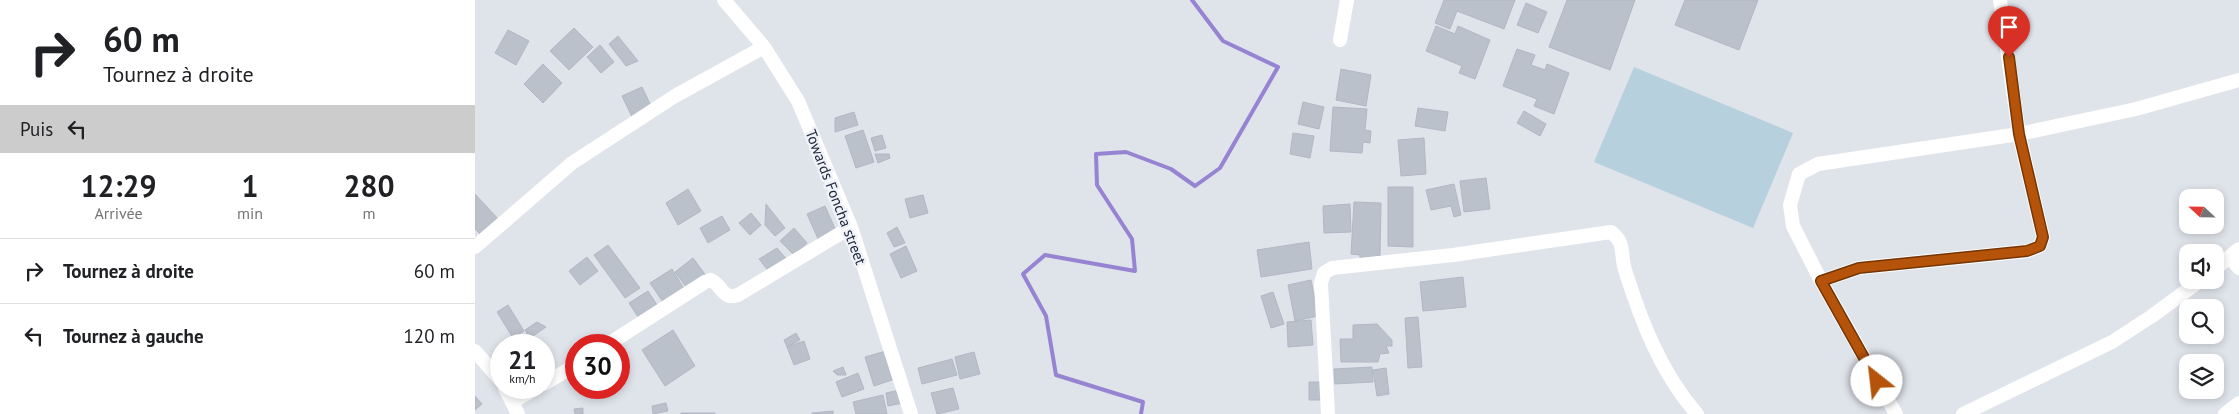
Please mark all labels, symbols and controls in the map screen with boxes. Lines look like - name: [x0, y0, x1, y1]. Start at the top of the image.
- pin: [1988, 6, 2030, 57]
- icon: arrive: [1995, 13, 2023, 41]
- text: 60 m: [103, 16, 180, 62]
- icon: right: [20, 20, 85, 85]
- text: Tournez à droite: [103, 60, 254, 88]
- icon: left: [63, 115, 91, 143]
- text: Puis: [20, 117, 53, 141]
- street label: Towards Foncha street: [801, 127, 871, 267]
- text: 12:29: [80, 166, 157, 205]
- text: 1: [242, 166, 259, 205]
- text: 280: [343, 166, 395, 205]
- north arrow: [2179, 189, 2224, 234]
- map controls: [2179, 189, 2224, 399]
- text: Arrivée: [94, 203, 143, 223]
- text: min: [237, 203, 263, 223]
- text: m: [363, 203, 376, 223]
- button: sound: [2179, 244, 2224, 289]
- icon: right: [20, 257, 48, 285]
- text: Tournez à droite: [63, 259, 194, 283]
- text: 60 m: [414, 259, 455, 283]
- button: search: [2179, 299, 2224, 344]
- icon: left: [20, 322, 48, 350]
- text: Tournez à gauche: [63, 324, 204, 348]
- text: 120 m: [403, 324, 455, 348]
- speed limit sign: 30: [565, 334, 630, 399]
- text: 21: [508, 344, 537, 376]
- position arrow: [1850, 354, 1902, 406]
- button: layers: [2179, 354, 2224, 399]
- text: km/h: [509, 371, 536, 386]

